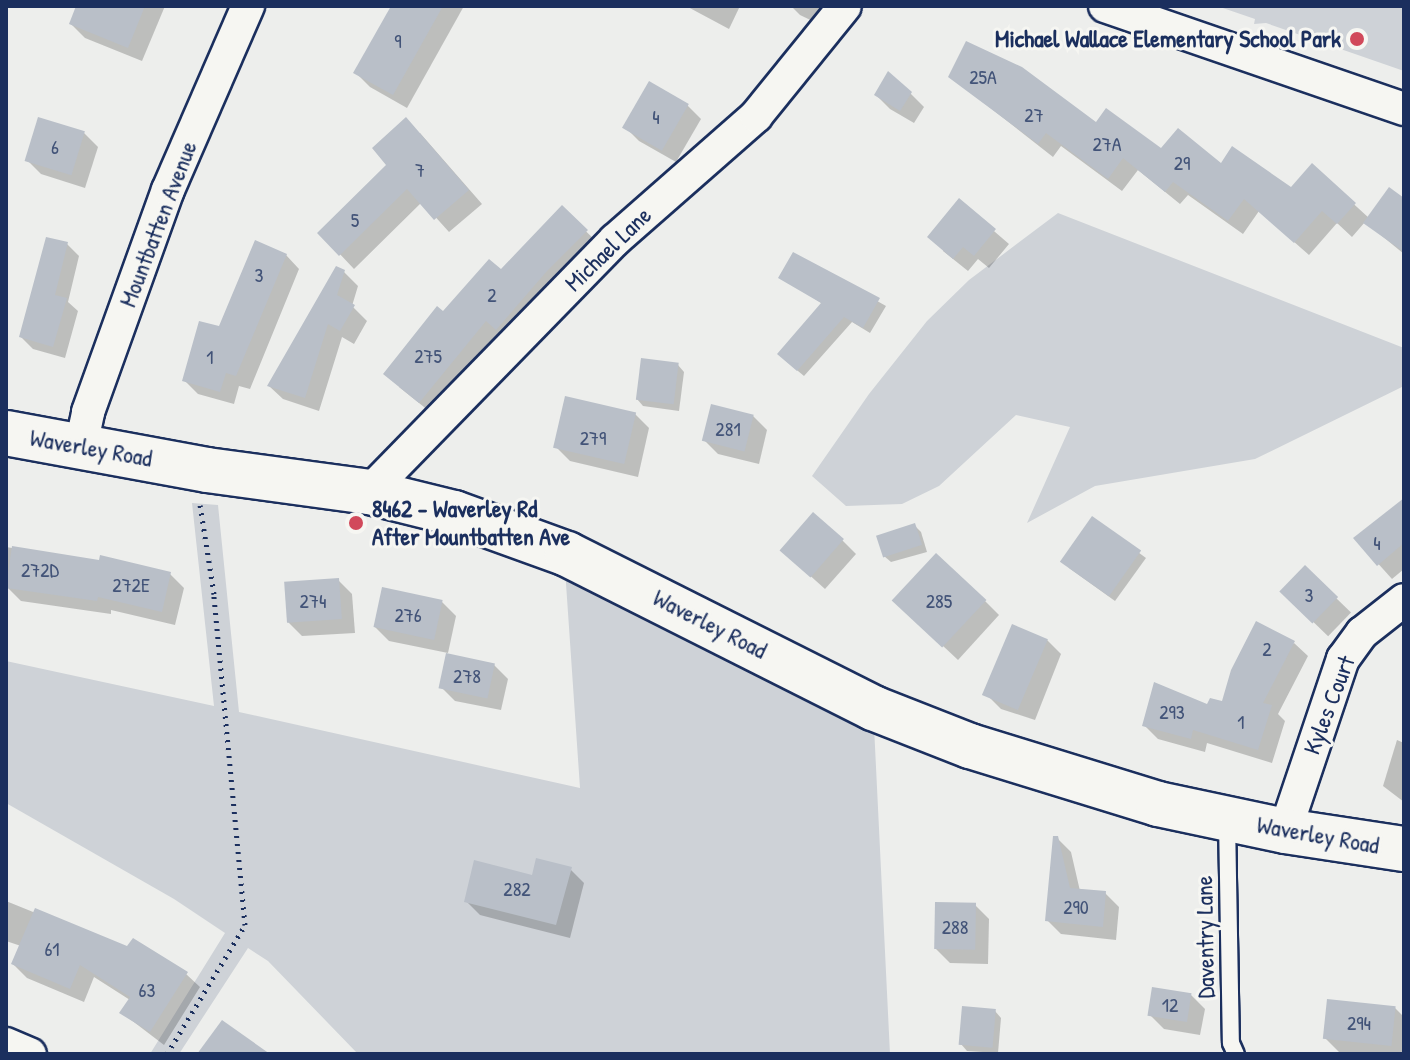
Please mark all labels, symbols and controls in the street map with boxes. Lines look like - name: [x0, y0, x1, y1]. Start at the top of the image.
- place label: Michael Wallace Elementary School Park: [995, 25, 1341, 53]
- house number: 9: [394, 28, 402, 52]
- marker: Michael Wallace Elementary School Park: [1348, 30, 1366, 48]
- house number: 25A: [969, 64, 997, 88]
- house number: 27: [1024, 102, 1044, 126]
- house number: 4: [652, 104, 660, 128]
- house number: 27A: [1092, 131, 1122, 155]
- house number: 6: [51, 134, 59, 158]
- street label: Mountbatten Avenue: [113, 137, 203, 311]
- house number: 29: [1174, 150, 1190, 174]
- house number: 7: [415, 157, 425, 181]
- street label: Michael Lane: [559, 201, 657, 297]
- house number: 5: [351, 207, 359, 231]
- house number: 3: [255, 262, 263, 286]
- house number: 2: [487, 282, 497, 306]
- house number: 275: [414, 343, 442, 367]
- house number: 1: [206, 344, 214, 368]
- house number: 281: [715, 416, 741, 440]
- street label: Waverley Road: [28, 423, 154, 473]
- house number: 279: [580, 425, 606, 449]
- place label: 8462 - Waverley Rd After Mountbatten Ave: [372, 495, 570, 551]
- marker: 8462 - Waverley Rd After Mountbatten Ave: [347, 514, 365, 532]
- house number: 4: [1373, 530, 1381, 554]
- house number: 272D: [21, 557, 59, 581]
- house number: 272E: [112, 572, 150, 596]
- house number: 3: [1305, 582, 1313, 606]
- street label: Waverley Road: [648, 583, 772, 665]
- house number: 274: [300, 588, 326, 612]
- house number: 285: [926, 588, 952, 612]
- house number: 276: [394, 602, 422, 626]
- house number: 2: [1262, 636, 1272, 660]
- street label: Kyles Court: [1297, 652, 1361, 758]
- house number: 278: [453, 663, 481, 687]
- house number: 293: [1159, 699, 1185, 723]
- house number: 1: [1237, 709, 1245, 733]
- street label: Waverley Road: [1255, 810, 1381, 860]
- street label: Daventry Lane: [1190, 875, 1220, 999]
- house number: 282: [503, 876, 531, 900]
- house number: 290: [1063, 894, 1089, 918]
- house number: 288: [942, 914, 968, 938]
- house number: 61: [44, 936, 60, 960]
- house number: 63: [139, 977, 155, 1001]
- house number: 12: [1162, 992, 1178, 1016]
- house number: 294: [1347, 1010, 1371, 1034]

